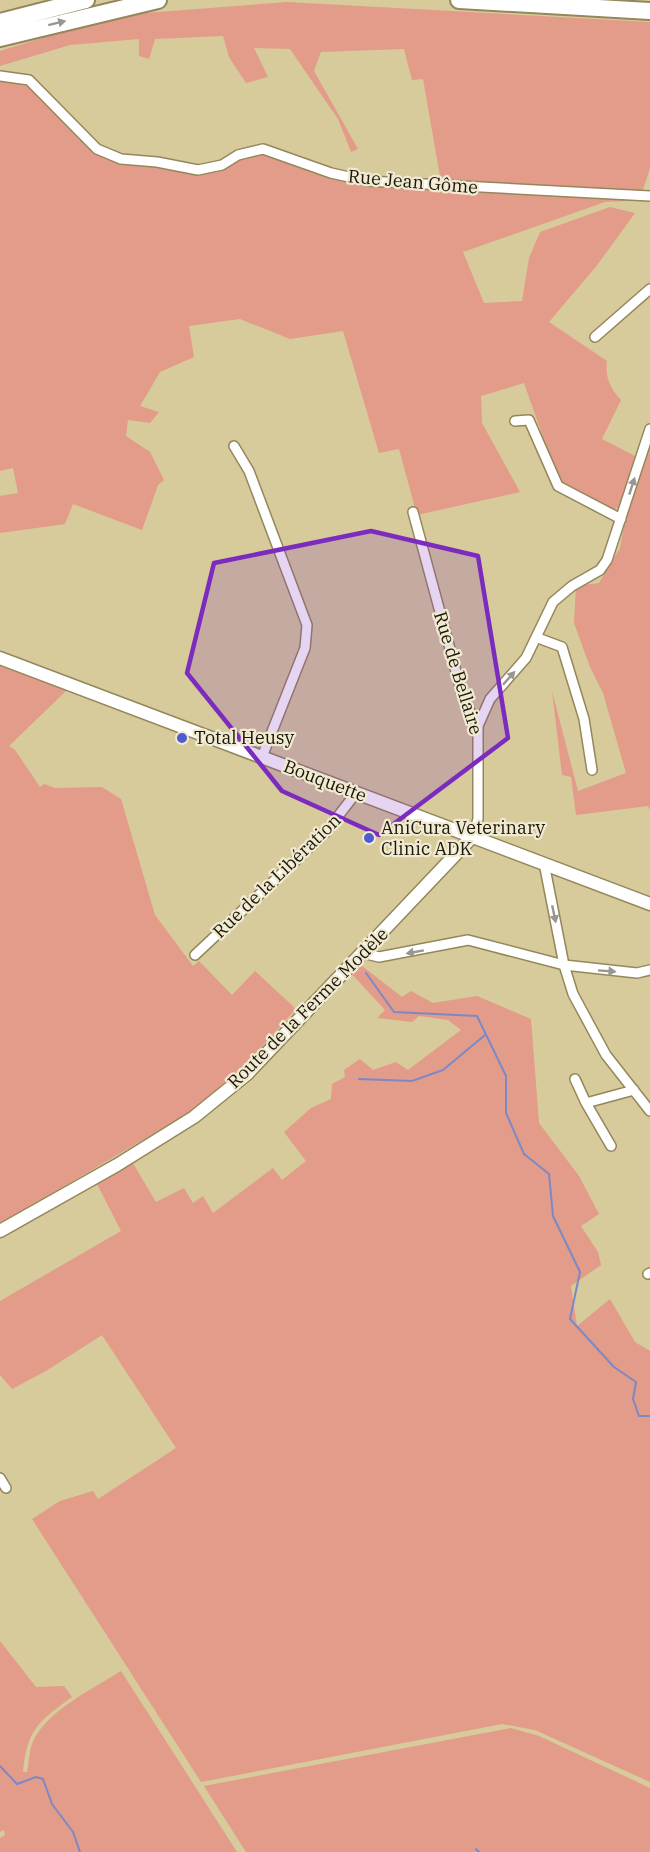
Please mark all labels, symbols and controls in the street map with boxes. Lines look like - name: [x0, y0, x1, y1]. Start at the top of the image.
- one-way arrow: [48, 18, 66, 27]
- street label: Rue Jean Gôme: [347, 164, 479, 199]
- one-way arrow: [627, 477, 637, 495]
- street label: Rue de Bellaire: [429, 609, 488, 737]
- one-way arrow: [502, 670, 516, 685]
- place label: Total Heusy: [194, 726, 294, 749]
- marker: Total Heusy: [175, 731, 189, 745]
- street label: Bouquette: [280, 754, 370, 807]
- street label: Rue de la Libération: [208, 809, 346, 943]
- place label: AniCura Veterinary Clinic ADK: [381, 816, 545, 860]
- marker: AniCura Veterinary Clinic ADK: [362, 831, 376, 845]
- one-way arrow: [550, 905, 559, 924]
- street label: Route de la Ferme Modèle: [222, 922, 393, 1093]
- one-way arrow: [406, 948, 425, 957]
- one-way arrow: [597, 966, 616, 976]

